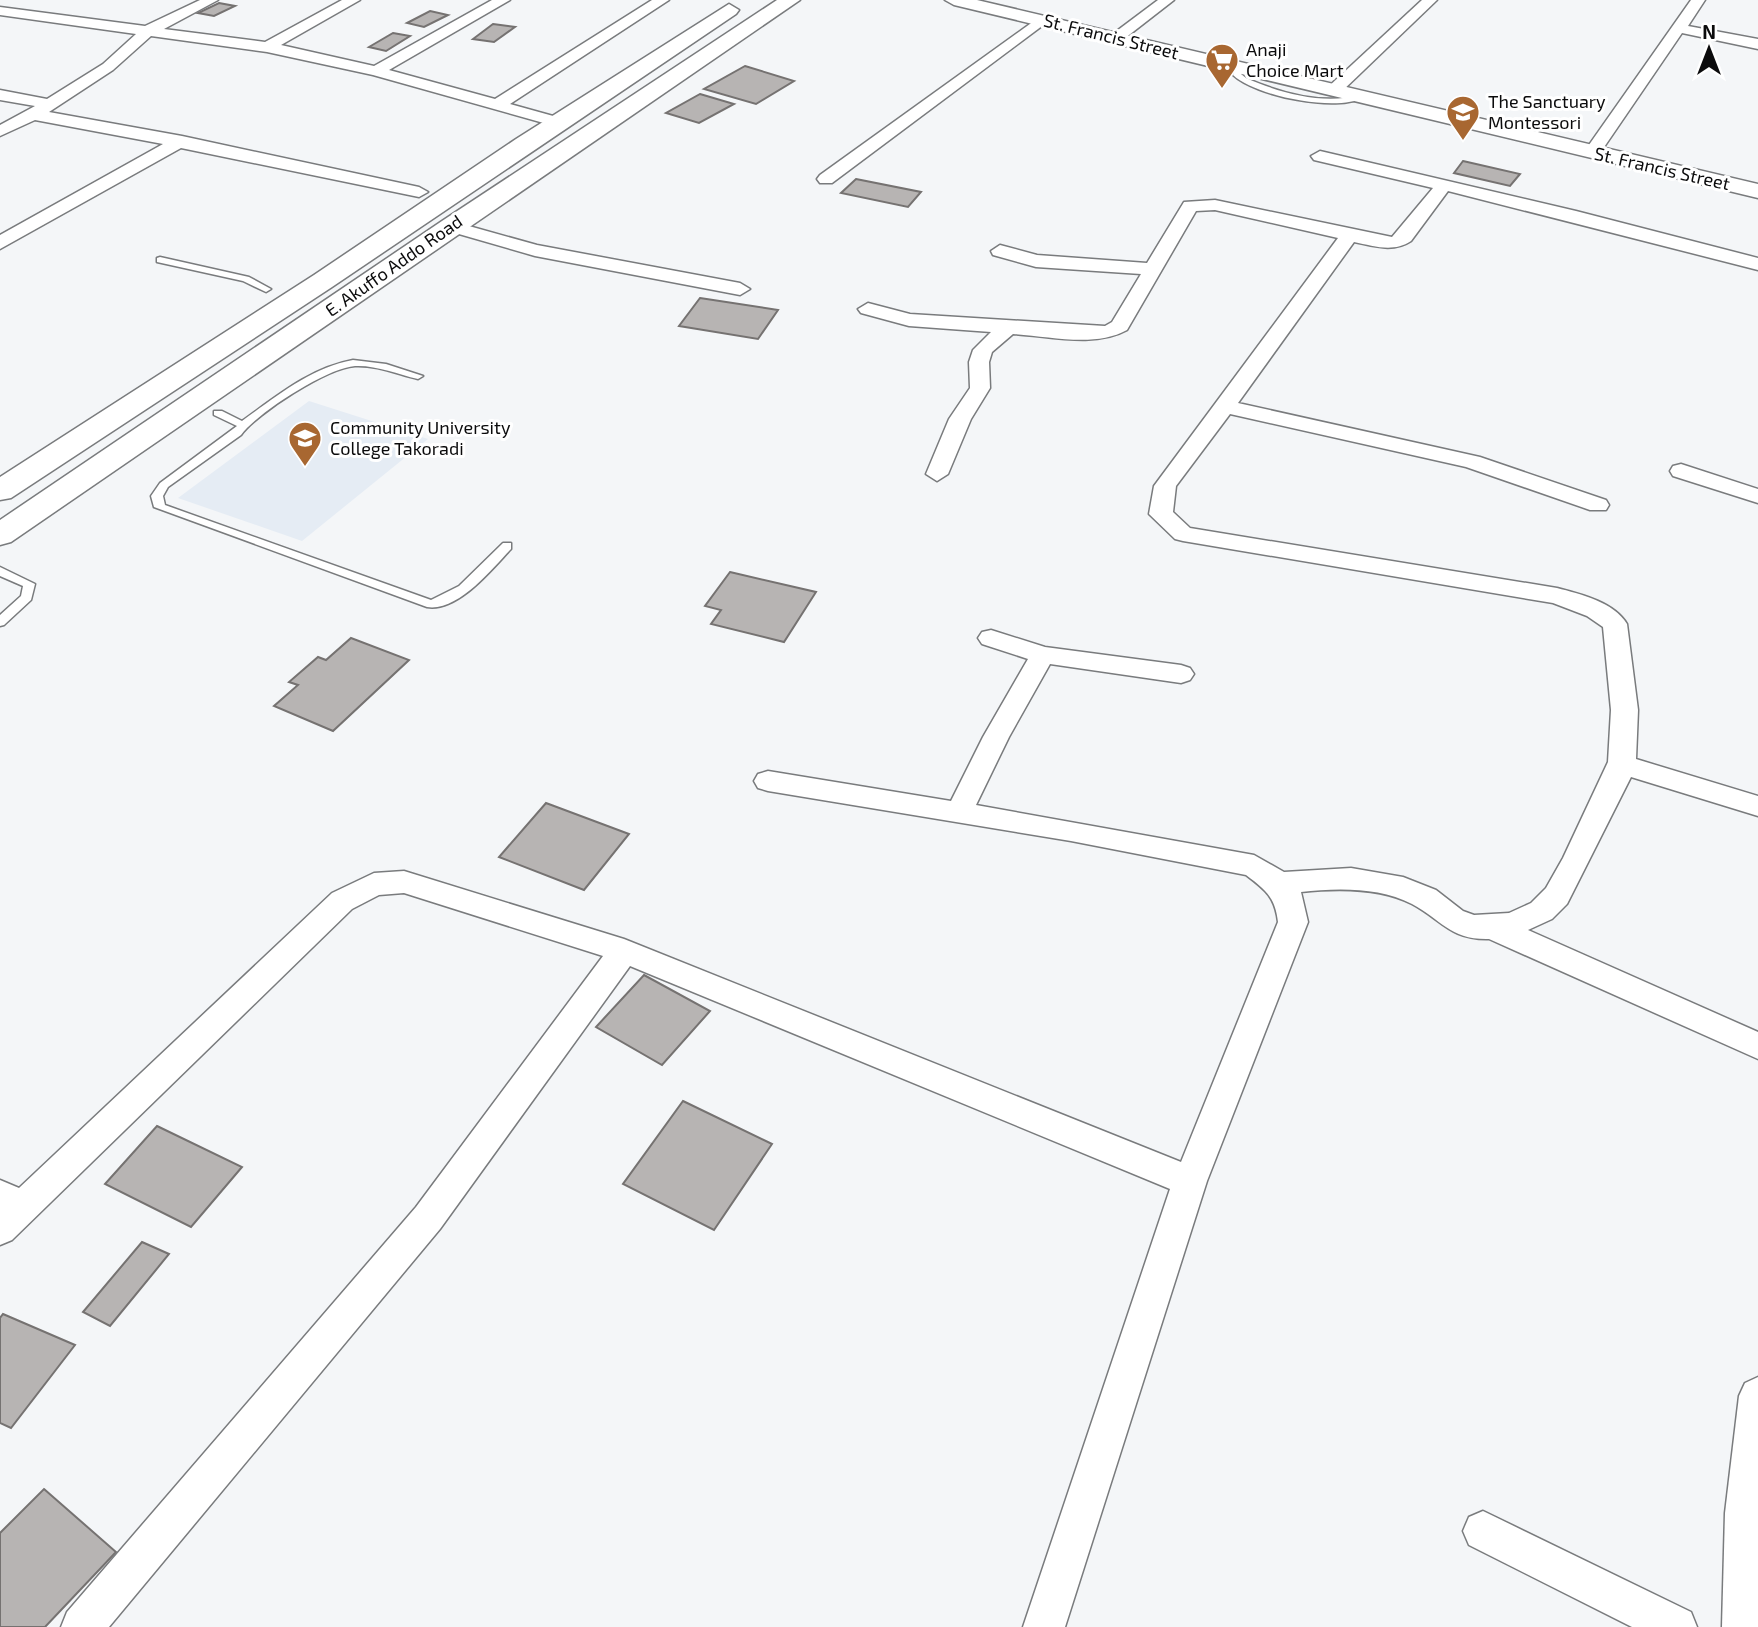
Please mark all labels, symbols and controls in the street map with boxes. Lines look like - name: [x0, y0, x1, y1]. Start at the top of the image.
- street label: St. Francis Street: [1041, 9, 1181, 63]
- north arrow: [1674, 14, 1744, 84]
- text: N: [1702, 20, 1716, 43]
- place label: Anaji Choice Mart: [1246, 38, 1344, 81]
- supermarket icon: Anaji Choice Mart: [1203, 41, 1241, 90]
- place label: The Sanctuary Montessori: [1488, 90, 1606, 133]
- school or university icon: The Sanctuary Montessori: [1444, 93, 1482, 142]
- street label: St. Francis Street: [1592, 142, 1732, 194]
- street label: E. Akuffo Addo Road: [321, 210, 466, 321]
- place label: Community University College Takoradi: [330, 416, 511, 459]
- school or university icon: Community University College Takoradi: [286, 419, 324, 468]

